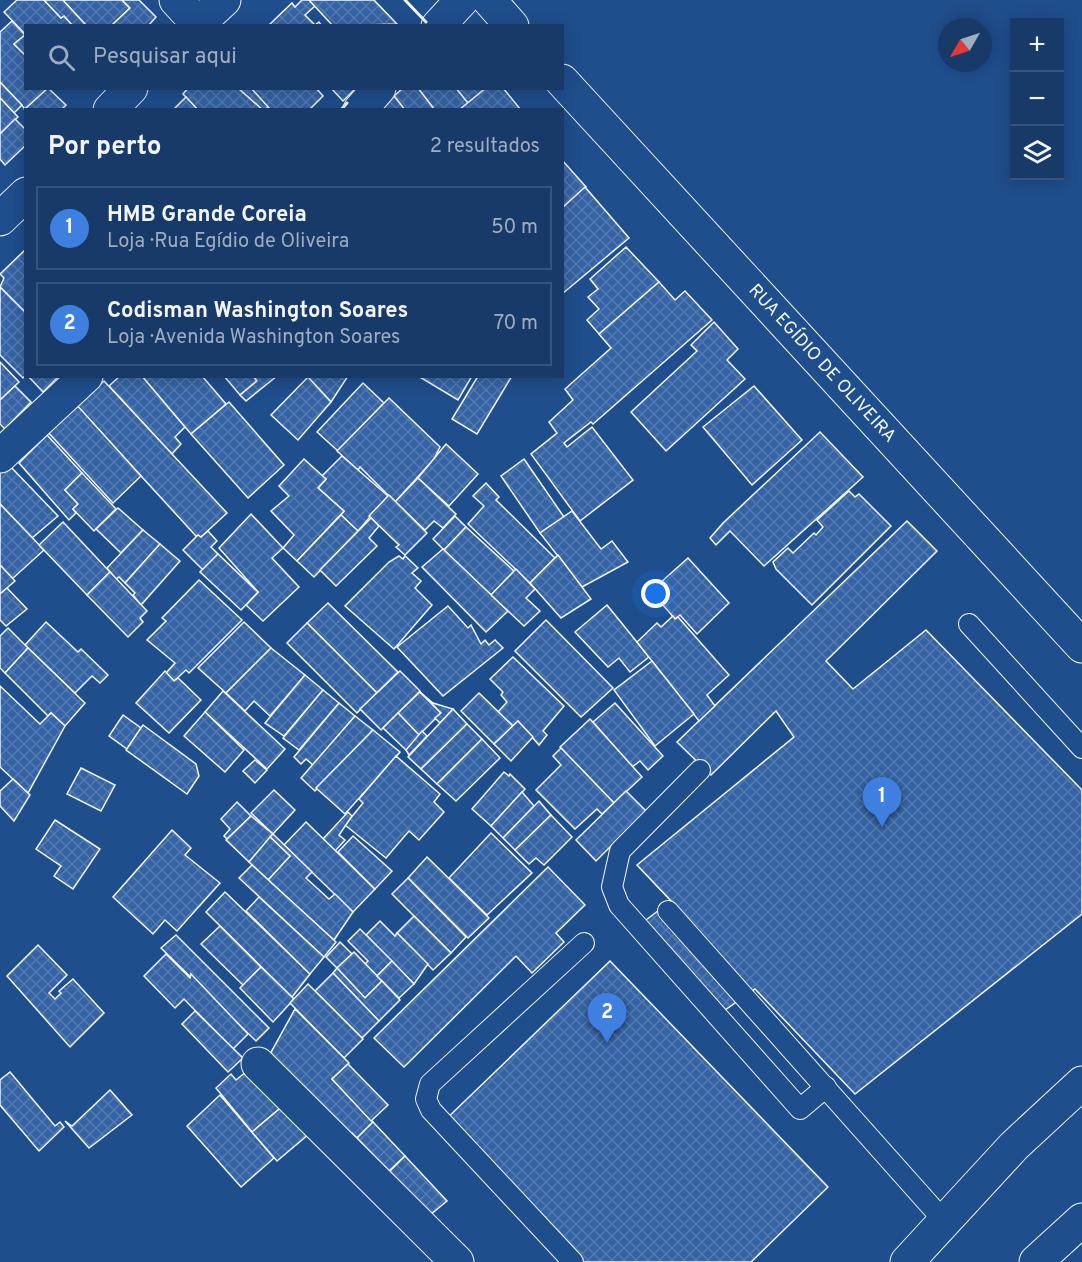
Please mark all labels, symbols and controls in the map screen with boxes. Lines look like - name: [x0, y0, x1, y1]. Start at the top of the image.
- north arrow: [938, 18, 992, 72]
- map controls: [1010, 18, 1064, 180]
- button: +: [1010, 18, 1064, 72]
- search box: [24, 24, 564, 90]
- icon: search: [45, 41, 78, 74]
- text: Pesquisar aqui: [93, 44, 237, 71]
- button: −: [1010, 72, 1064, 126]
- button: layers: [1010, 126, 1064, 180]
- text: Por perto: [48, 131, 162, 164]
- text: 2 resultados: [430, 134, 540, 160]
- text: HMB Grande Coreia: [107, 202, 307, 229]
- text: 1: [66, 215, 74, 241]
- text: 50 m: [491, 215, 538, 241]
- text: Loja · Rua Egídio de Oliveira: [107, 229, 349, 255]
- street label: RUA EGÍDIO DE OLIVEIRA: [743, 279, 901, 448]
- text: Codisman Washington Soares: [107, 298, 408, 325]
- text: 2: [63, 311, 76, 337]
- text: 70 m: [494, 311, 538, 337]
- text: Loja · Avenida Washington Soares: [107, 325, 400, 351]
- your location: [641, 579, 670, 608]
- pin: 1: [862, 778, 902, 827]
- pin: 2: [588, 994, 626, 1043]

